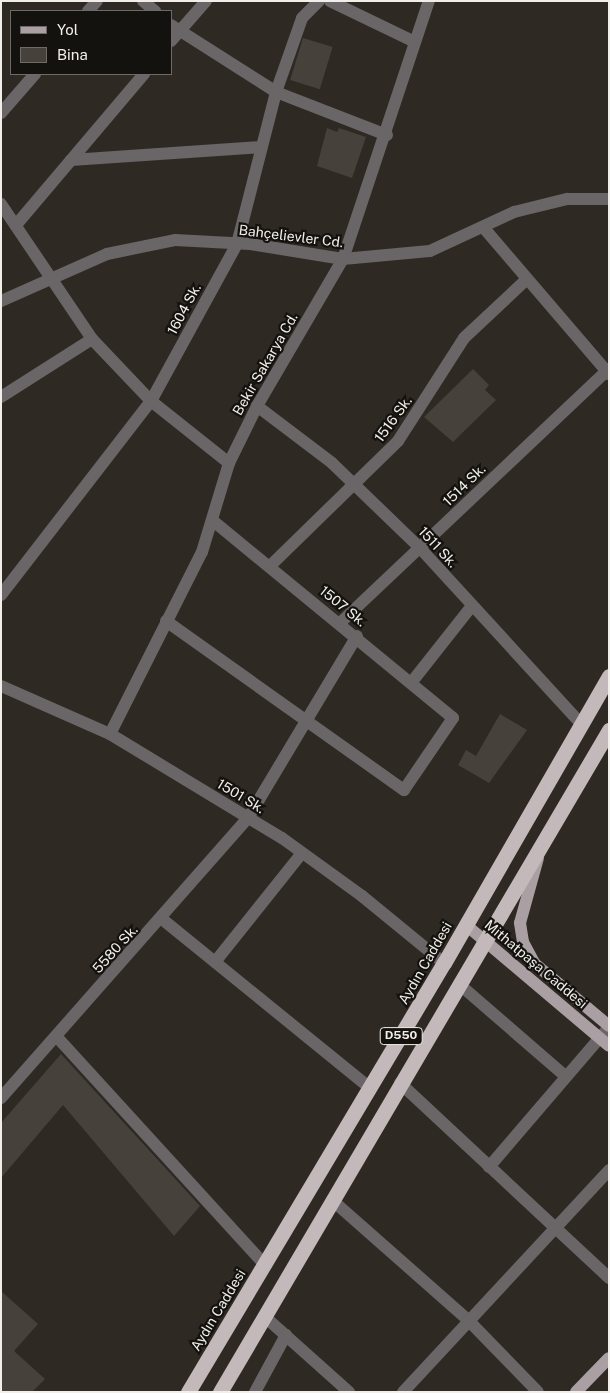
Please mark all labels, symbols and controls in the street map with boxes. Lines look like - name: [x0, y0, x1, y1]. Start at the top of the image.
- legend: [10, 10, 172, 75]
- text: Yol: [57, 21, 78, 38]
- text: Bina: [57, 46, 88, 63]
- street label: Bahçelievler Cd.: [238, 221, 344, 251]
- street label: 1604 Sk.: [164, 281, 204, 337]
- street label: Bekir Sakarya Cd.: [229, 310, 301, 418]
- street label: 1516 Sk.: [371, 393, 415, 445]
- street label: 1514 Sk.: [439, 461, 489, 509]
- street label: 1511 Sk.: [415, 523, 461, 571]
- street label: 1507 Sk.: [316, 582, 370, 630]
- street label: 1501 Sk.: [214, 775, 268, 817]
- street label: Mithatpaşa Caddesi: [481, 916, 591, 1012]
- street label: Aydın Caddesi: [395, 919, 455, 1007]
- street label: 5580 Sk.: [89, 921, 141, 977]
- road number: D550: [378, 1026, 424, 1046]
- street label: Aydın Caddesi: [187, 1266, 249, 1354]

